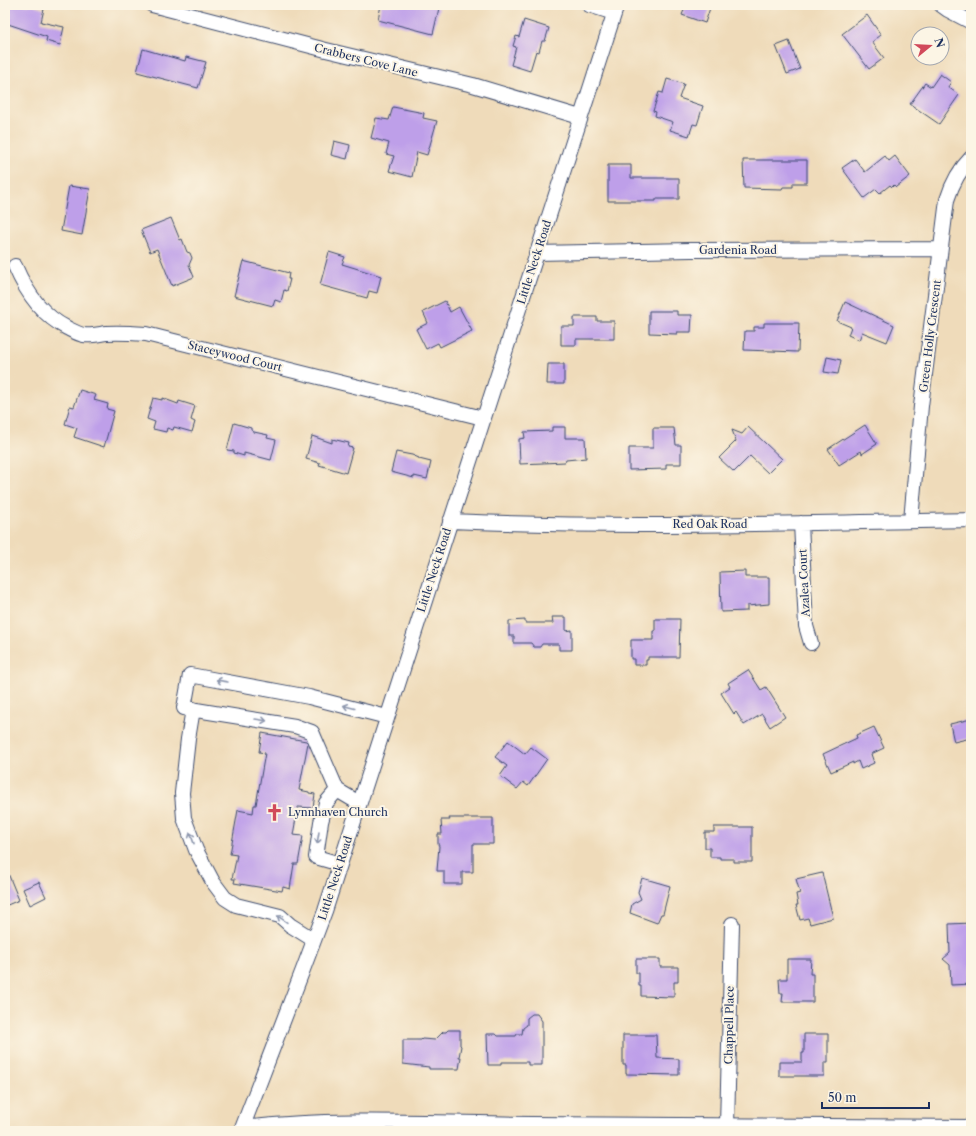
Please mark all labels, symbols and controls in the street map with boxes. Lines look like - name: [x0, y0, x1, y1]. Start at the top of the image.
- north arrow: [910, 26, 950, 66]
- text: N: [931, 36, 948, 50]
- street label: Crabbers Cove Lane: [313, 40, 419, 80]
- street label: Little Neck Road: [514, 218, 554, 306]
- street label: Gardenia Road: [699, 243, 777, 257]
- street label: Green Holly Crescent: [916, 279, 944, 393]
- street label: Staceywood Court: [186, 338, 284, 375]
- street label: Red Oak Road: [673, 517, 748, 531]
- street label: Little Neck Road: [414, 526, 454, 614]
- street label: Azalea Court: [795, 548, 813, 618]
- one-way arrow: [216, 677, 229, 685]
- one-way arrow: [343, 703, 356, 710]
- one-way arrow: [254, 716, 267, 724]
- church icon: Lynnhaven Church: [265, 802, 285, 822]
- place label: Lynnhaven Church: [288, 805, 388, 819]
- one-way arrow: [314, 831, 322, 844]
- one-way arrow: [187, 833, 195, 845]
- street label: Little Neck Road: [315, 834, 355, 922]
- one-way arrow: [276, 914, 288, 922]
- street label: Chappell Place: [721, 986, 737, 1064]
- scale bar: [822, 1084, 929, 1110]
- text: 50 m: [828, 1090, 857, 1105]

